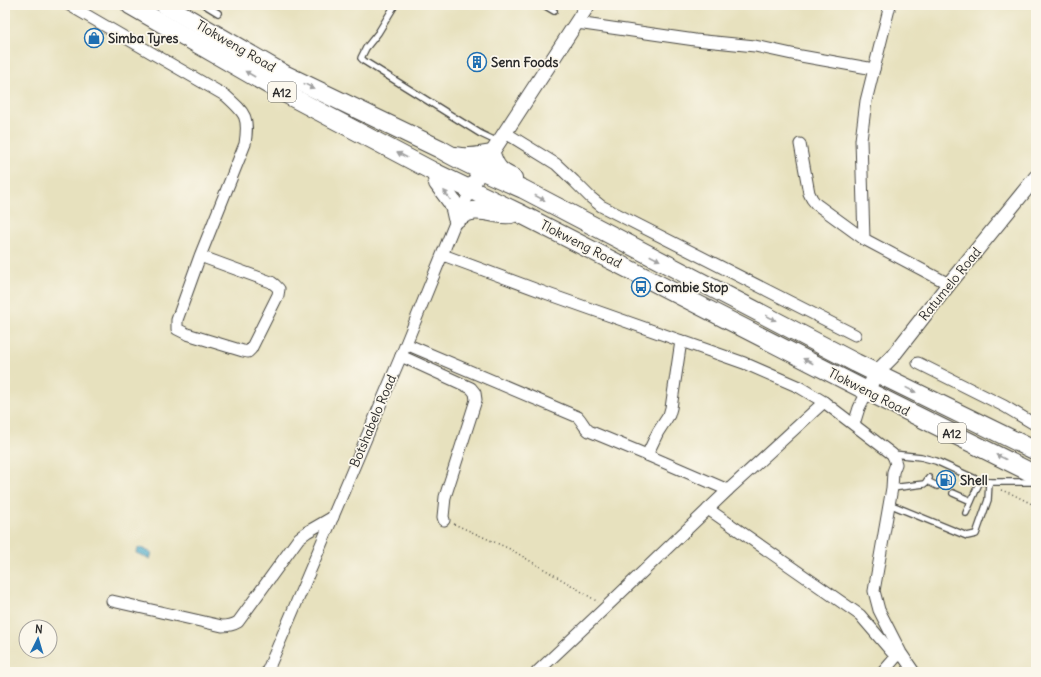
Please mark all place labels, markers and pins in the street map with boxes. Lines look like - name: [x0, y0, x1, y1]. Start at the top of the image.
- shop icon: Simba Tyres: [83, 27, 105, 49]
- place label: Simba Tyres: [108, 30, 178, 47]
- building icon: Senn Foods: [466, 51, 488, 73]
- place label: Senn Foods: [491, 54, 558, 71]
- bus stop icon: Combie Stop: [630, 276, 652, 298]
- place label: Combie Stop: [655, 279, 729, 296]
- fuel station icon: Shell: [935, 469, 957, 491]
- place label: Shell: [960, 472, 988, 489]

